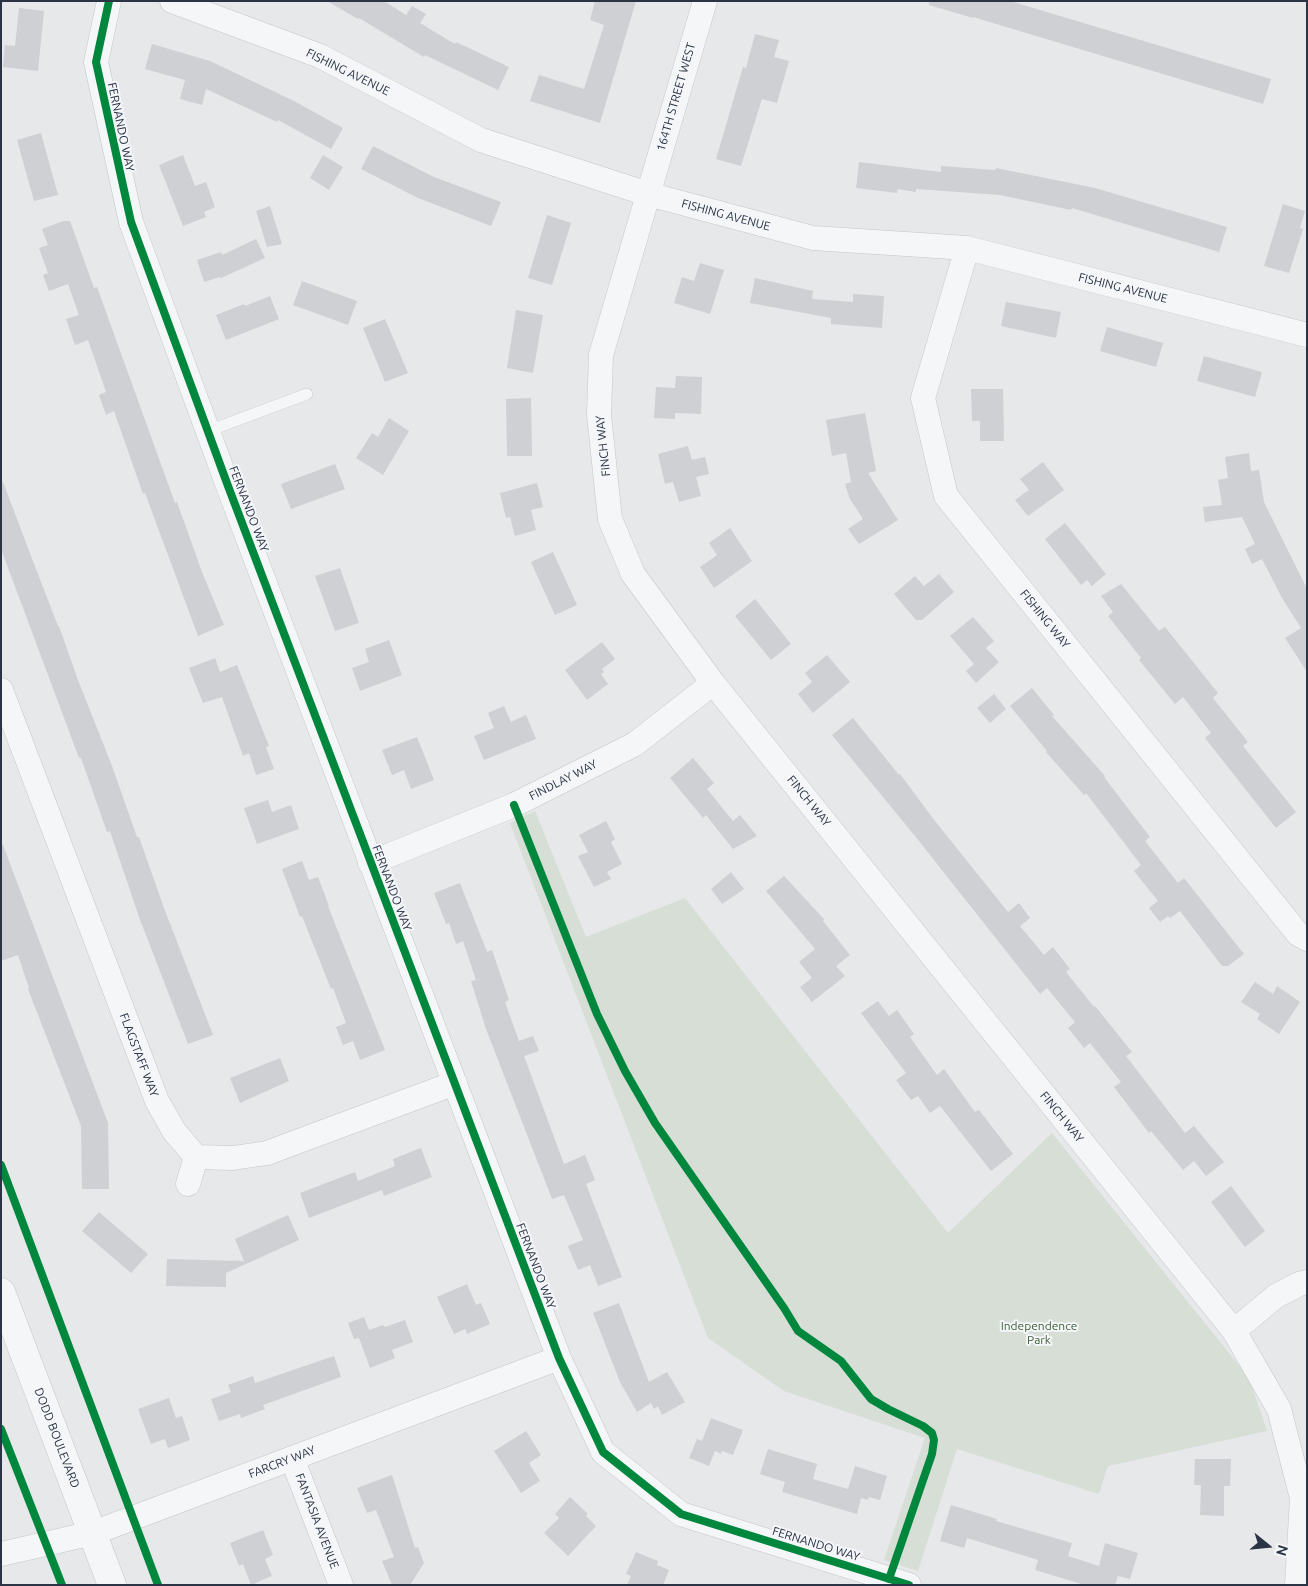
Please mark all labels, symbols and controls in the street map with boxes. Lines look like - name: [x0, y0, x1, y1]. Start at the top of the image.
- street label: 164TH STREET WEST: [654, 41, 698, 153]
- street label: FISHING AVENUE: [304, 45, 392, 99]
- street label: FERNANDO WAY: [105, 81, 137, 173]
- street label: FISHING AVENUE: [680, 196, 772, 234]
- street label: FISHING AVENUE: [1077, 270, 1169, 306]
- street label: FINCH WAY: [593, 415, 613, 477]
- street label: FERNANDO WAY: [226, 464, 272, 554]
- street label: FISHING WAY: [1017, 587, 1073, 651]
- street label: FINDLAY WAY: [527, 757, 599, 803]
- street label: FINCH WAY: [784, 773, 834, 829]
- street label: FERNANDO WAY: [369, 843, 415, 933]
- street label: FLAGSTAFF WAY: [116, 1011, 162, 1099]
- street label: FINCH WAY: [1037, 1089, 1087, 1145]
- street label: FERNANDO WAY: [513, 1221, 559, 1311]
- park label: Independence Park: [1001, 1319, 1077, 1347]
- street label: DODD BOULEVARD: [31, 1386, 83, 1490]
- street label: FARCRY WAY: [247, 1443, 317, 1481]
- street label: FANTASIA AVENUE: [292, 1471, 342, 1571]
- north arrow: [1243, 1521, 1293, 1571]
- street label: FERNANDO WAY: [770, 1524, 862, 1564]
- text: N: [1273, 1543, 1292, 1558]

